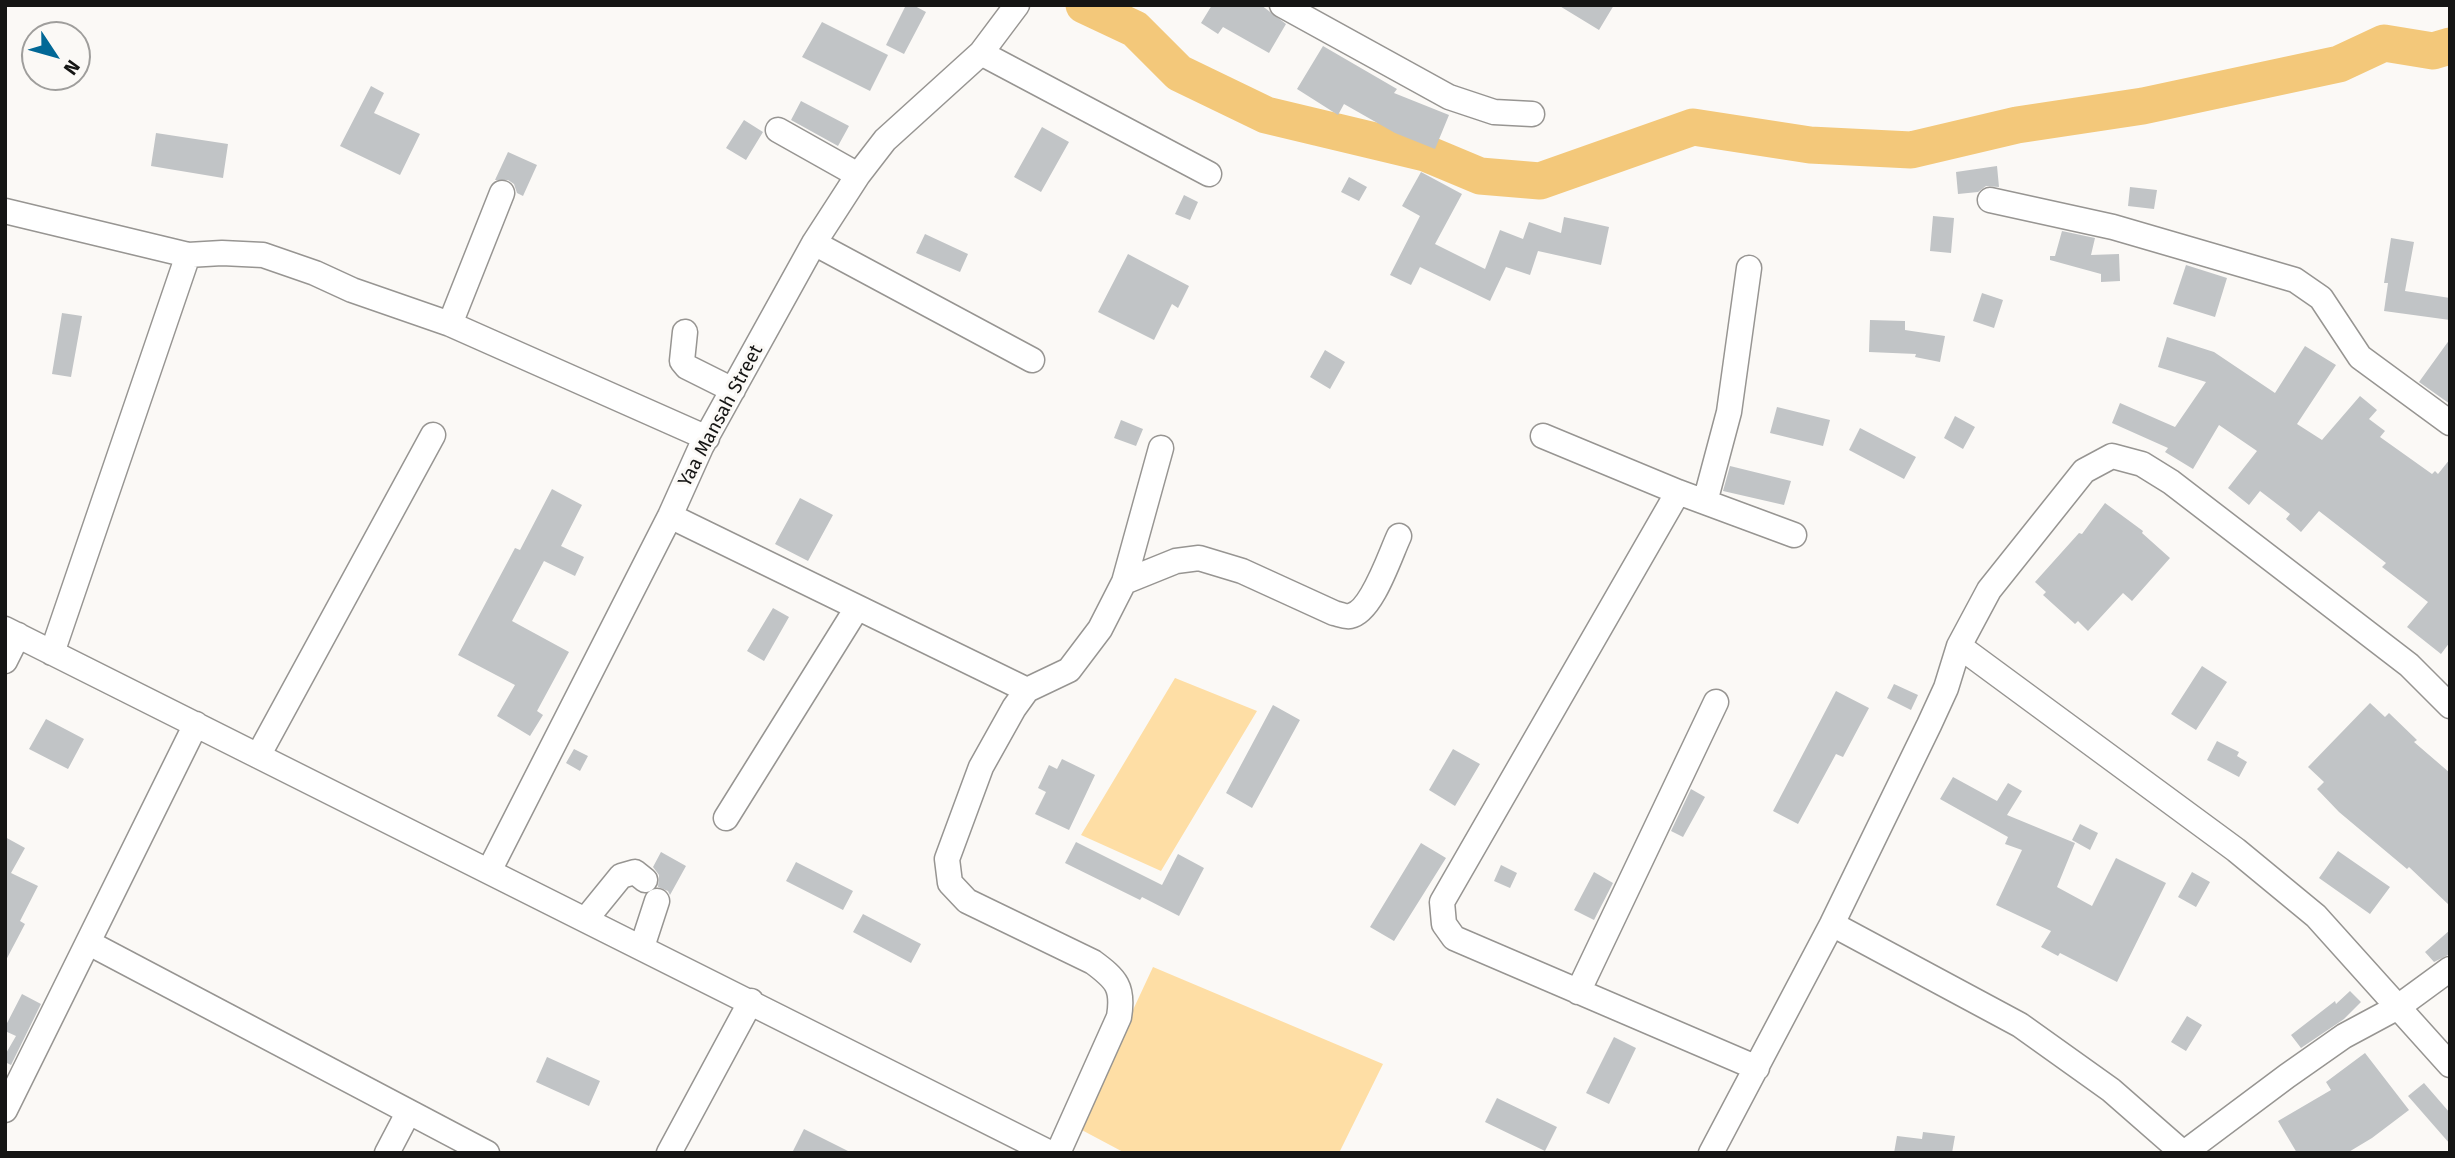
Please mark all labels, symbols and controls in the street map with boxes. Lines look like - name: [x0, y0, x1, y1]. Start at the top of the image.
- north arrow: [21, 21, 91, 91]
- text: N: [59, 56, 85, 79]
- street label: Yaa Mansah Street: [674, 341, 768, 491]

